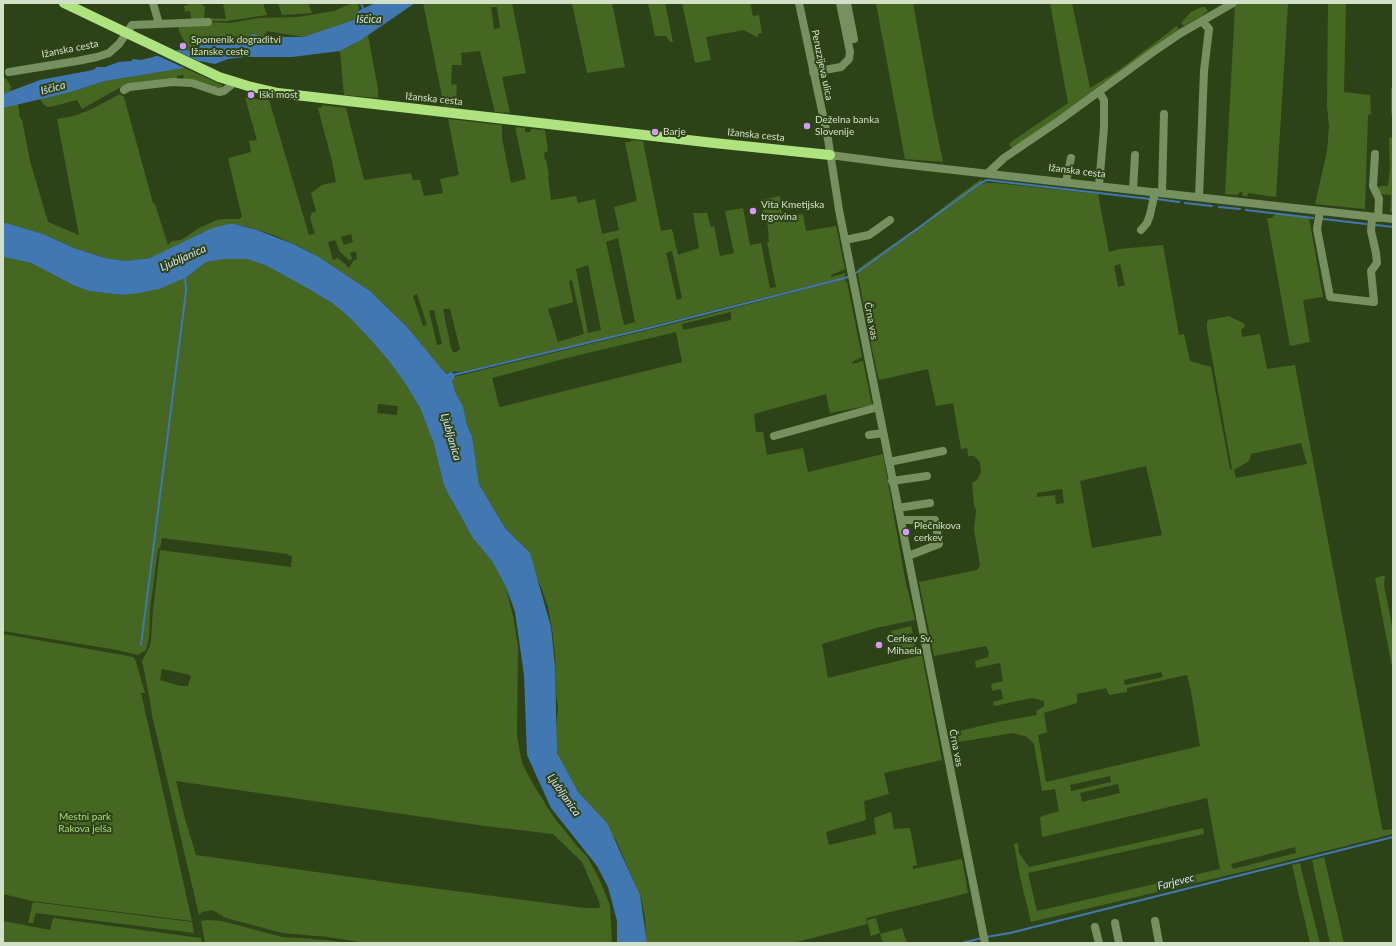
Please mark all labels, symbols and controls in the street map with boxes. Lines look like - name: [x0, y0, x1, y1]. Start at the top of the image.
- water label: Iščica: [356, 12, 382, 26]
- street label: Peruzzijeva ulica: [809, 29, 835, 101]
- place label: Spomenik dograditvi Ižanske ceste: [191, 34, 281, 58]
- street label: Ižanska cesta: [41, 38, 99, 60]
- marker: Spomenik dograditvi Ižanske ceste: [178, 41, 188, 51]
- water label: Iščica: [39, 78, 67, 98]
- place label: Iški most: [259, 89, 298, 101]
- marker: Iški most: [246, 90, 256, 100]
- street label: Ižanska cesta: [405, 90, 463, 108]
- place label: Deželna banka Slovenije: [815, 114, 879, 138]
- marker: Deželna banka Slovenije: [802, 121, 812, 131]
- place label: Barje: [663, 126, 686, 138]
- street label: Ižanska cesta: [727, 126, 785, 144]
- marker: Barje: [650, 127, 660, 137]
- street label: Ižanska cesta: [1048, 162, 1106, 180]
- place label: Vita Kmetijska trgovina: [761, 199, 824, 222]
- marker: Vita Kmetijska trgovina: [748, 206, 758, 216]
- water label: Ljubljanica: [158, 242, 208, 274]
- street label: Črna vas: [862, 301, 880, 341]
- water label: Ljubljanica: [438, 412, 464, 462]
- place label: Plečnikova cerkev: [914, 520, 961, 544]
- marker: Plečnikova cerkev: [901, 527, 911, 537]
- place label: Cerkev Sv. Mihaela: [887, 633, 933, 656]
- marker: Cerkev Sv. Mihaela: [874, 640, 884, 650]
- street label: Črna vas: [947, 728, 965, 768]
- water label: Ljubljanica: [545, 771, 583, 819]
- park label: Mestni park Rakova jelša: [58, 811, 112, 834]
- water label: Farjevec: [1156, 871, 1196, 893]

